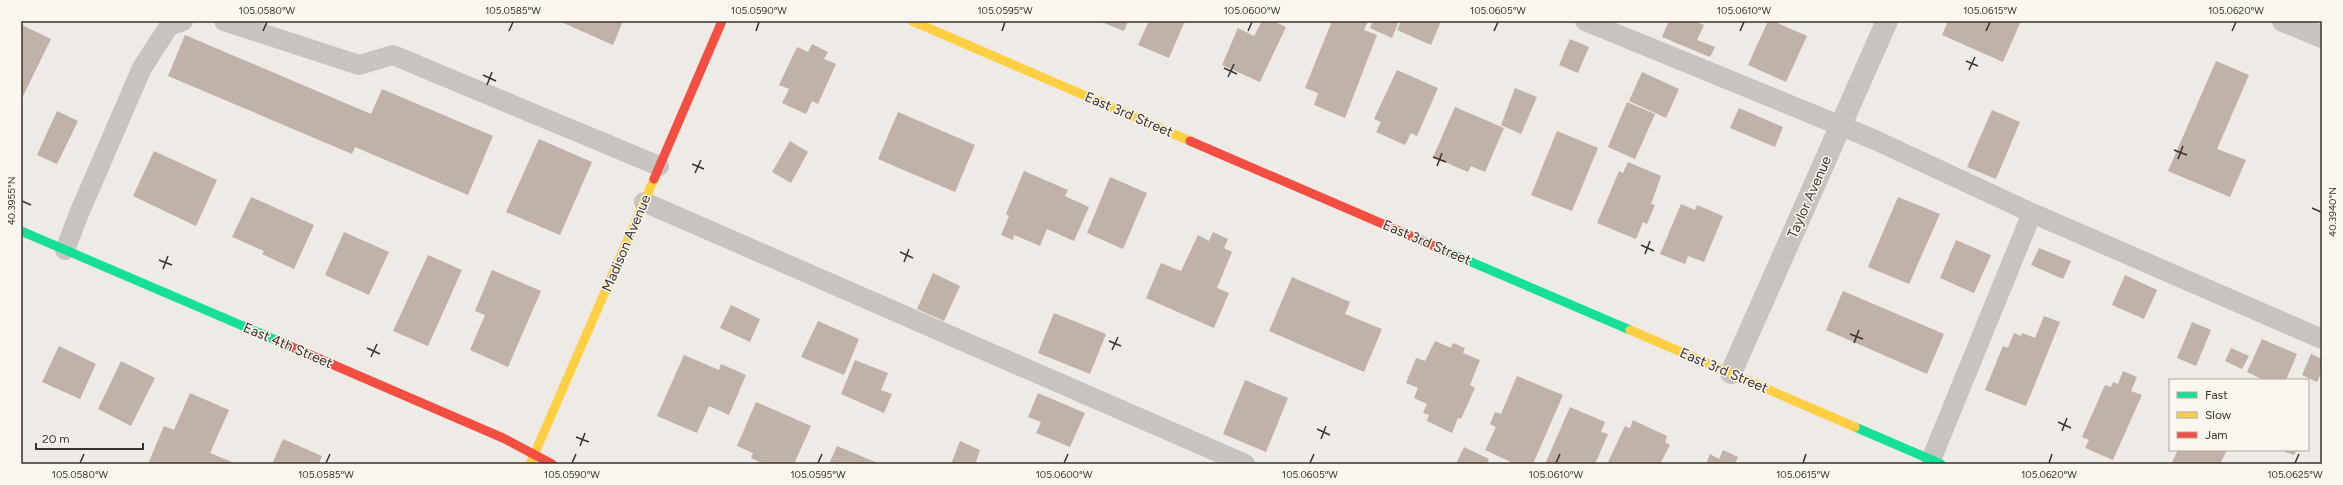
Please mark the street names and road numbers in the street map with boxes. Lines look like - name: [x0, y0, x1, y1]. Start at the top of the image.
- street label: East 3rd Street: [1082, 88, 1175, 141]
- street label: Taylor Avenue: [1784, 153, 1835, 241]
- street label: Madison Avenue: [598, 192, 655, 294]
- street label: East 3rd Street: [1380, 216, 1473, 269]
- street label: East 4th Street: [241, 319, 335, 372]
- street label: East 3rd Street: [1677, 344, 1770, 397]

